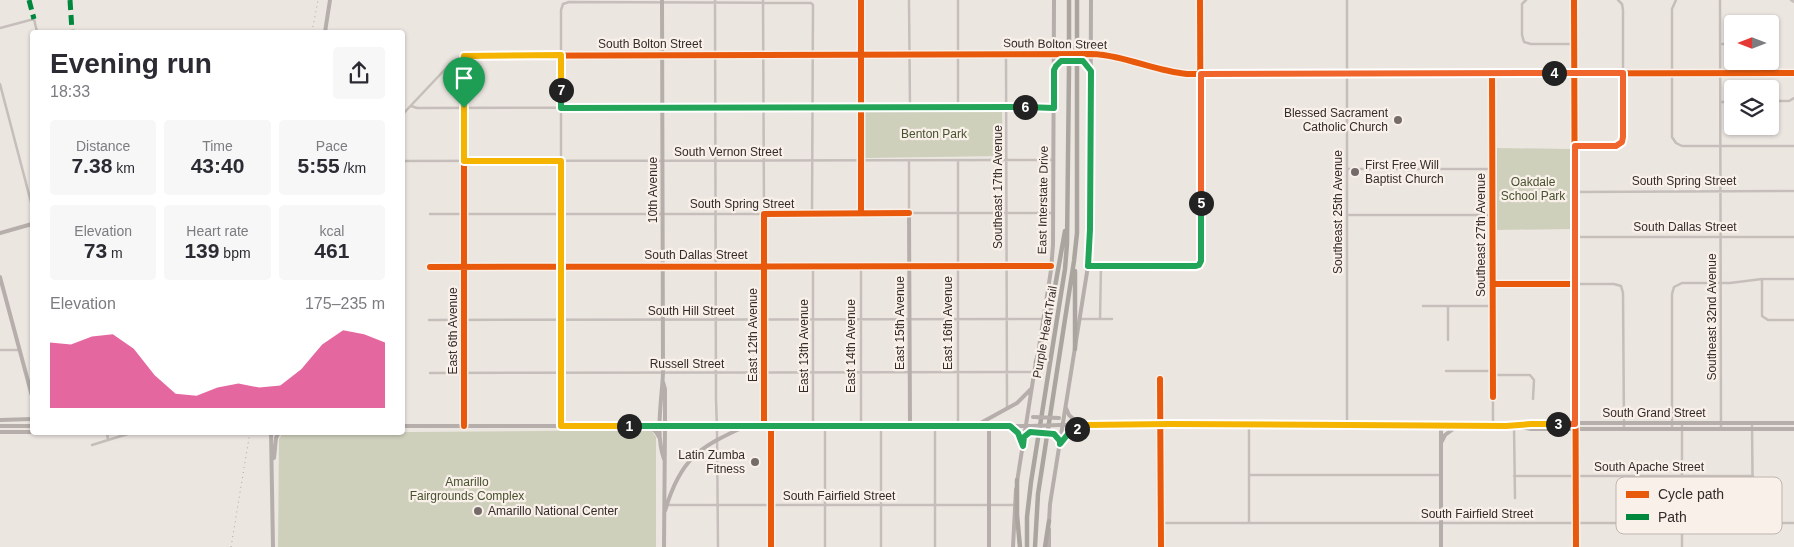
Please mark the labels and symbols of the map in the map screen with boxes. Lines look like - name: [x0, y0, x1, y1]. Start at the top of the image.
- north arrow: [1724, 15, 1779, 70]
- street label: South Bolton Street: [1003, 36, 1108, 52]
- street label: South Bolton Street: [598, 37, 703, 51]
- pin: [443, 57, 485, 108]
- pin: 4: [1542, 60, 1566, 86]
- pin: 7: [548, 78, 574, 102]
- pin: 6: [1012, 94, 1038, 120]
- place label: Blessed Sacrament Catholic Church: [1284, 106, 1389, 134]
- marker: Blessed Sacrament Catholic Church: [1392, 114, 1404, 126]
- street label: Southeast 17th Avenue: [991, 125, 1005, 249]
- park label: Benton Park: [901, 127, 968, 141]
- street label: South Vernon Street: [674, 145, 783, 159]
- street label: East Interstate Drive: [1035, 145, 1051, 254]
- street label: Southeast 25th Avenue: [1331, 150, 1345, 274]
- street label: 10th Avenue: [646, 156, 660, 223]
- place label: First Free Will Baptist Church: [1365, 158, 1444, 186]
- marker: First Free Will Baptist Church: [1349, 166, 1361, 178]
- street label: Southeast 27th Avenue: [1474, 173, 1488, 297]
- street label: South Spring Street: [1632, 174, 1737, 188]
- park label: Oakdale School Park: [1501, 175, 1566, 203]
- pin: 5: [1188, 190, 1214, 216]
- street label: South Spring Street: [690, 197, 795, 211]
- street label: South Dallas Street: [1633, 220, 1737, 234]
- street label: South Dallas Street: [644, 248, 748, 262]
- street label: Southeast 32nd Avenue: [1705, 253, 1719, 381]
- street label: East 15th Avenue: [893, 276, 907, 370]
- street label: East 16th Avenue: [941, 276, 955, 370]
- street label: Purple Heart Trail: [1030, 285, 1060, 379]
- street label: East 6th Avenue: [446, 287, 460, 375]
- street label: East 12th Avenue: [746, 288, 760, 382]
- street label: East 13th Avenue: [797, 299, 811, 393]
- street label: East 14th Avenue: [844, 299, 858, 393]
- street label: South Hill Street: [648, 304, 735, 318]
- street label: Russell Street: [650, 357, 725, 371]
- street label: South Grand Street: [1602, 406, 1706, 420]
- pin: 3: [1546, 412, 1570, 436]
- pin: 1: [616, 414, 642, 438]
- pin: 2: [1064, 416, 1090, 442]
- place label: Latin Zumba Fitness: [678, 448, 745, 476]
- marker: Latin Zumba Fitness: [749, 456, 761, 468]
- street label: South Apache Street: [1594, 460, 1705, 474]
- park label: Amarillo Fairgrounds Complex: [410, 475, 524, 503]
- legend: [1616, 477, 1782, 534]
- text: Cycle path: [1658, 486, 1724, 502]
- street label: South Fairfield Street: [783, 489, 896, 503]
- place label: Amarillo National Center: [488, 504, 618, 518]
- marker: Amarillo National Center: [472, 505, 484, 517]
- street label: South Fairfield Street: [1421, 507, 1534, 521]
- text: Path: [1658, 509, 1687, 525]

